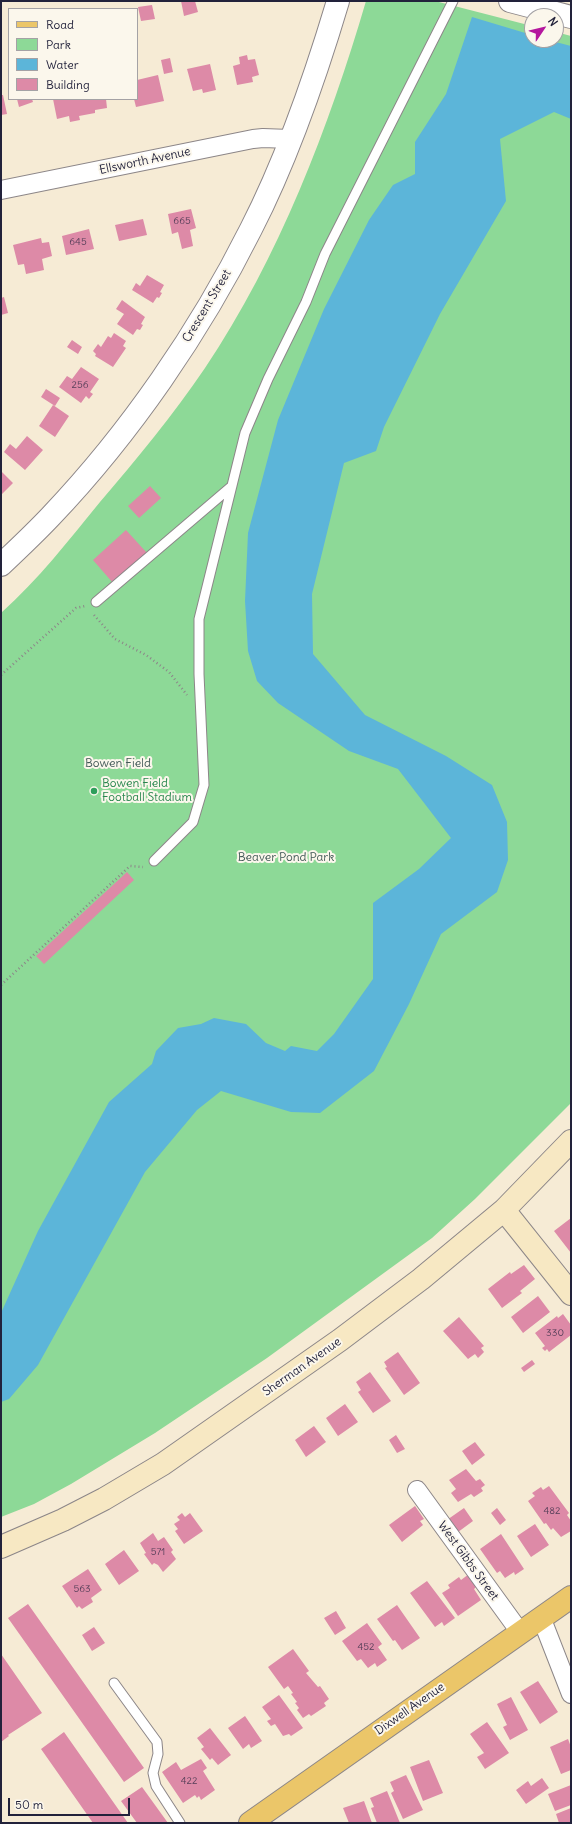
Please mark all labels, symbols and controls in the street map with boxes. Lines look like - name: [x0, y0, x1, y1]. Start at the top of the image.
- legend: [8, 8, 138, 100]
- north arrow: [524, 8, 564, 48]
- text: N: [545, 15, 561, 29]
- text: Road: [46, 17, 74, 32]
- text: Park: [46, 37, 71, 52]
- text: Water: [46, 57, 79, 72]
- text: Building: [46, 77, 90, 92]
- street label: Ellsworth Avenue: [98, 144, 192, 178]
- house number: 665: [173, 215, 191, 227]
- house number: 645: [69, 236, 87, 248]
- street label: Crescent Street: [180, 267, 234, 345]
- house number: 256: [72, 379, 88, 391]
- park label: Bowen Field: [85, 757, 151, 771]
- place label: Bowen Field Football Stadium: [102, 777, 192, 805]
- marker: Bowen Field Football Stadium: [89, 786, 99, 796]
- park label: Beaver Pond Park: [238, 851, 334, 865]
- house number: 330: [546, 1327, 564, 1339]
- street label: Sherman Avenue: [260, 1335, 344, 1399]
- house number: 482: [543, 1505, 561, 1517]
- street label: West Gibbs Street: [434, 1519, 502, 1603]
- house number: 571: [151, 1546, 165, 1558]
- house number: 563: [73, 1583, 91, 1595]
- house number: 452: [357, 1641, 375, 1653]
- street label: Dixwell Avenue: [373, 1680, 447, 1738]
- house number: 422: [181, 1775, 197, 1787]
- scale bar: [10, 1790, 132, 1816]
- text: 50 m: [15, 1797, 43, 1812]

